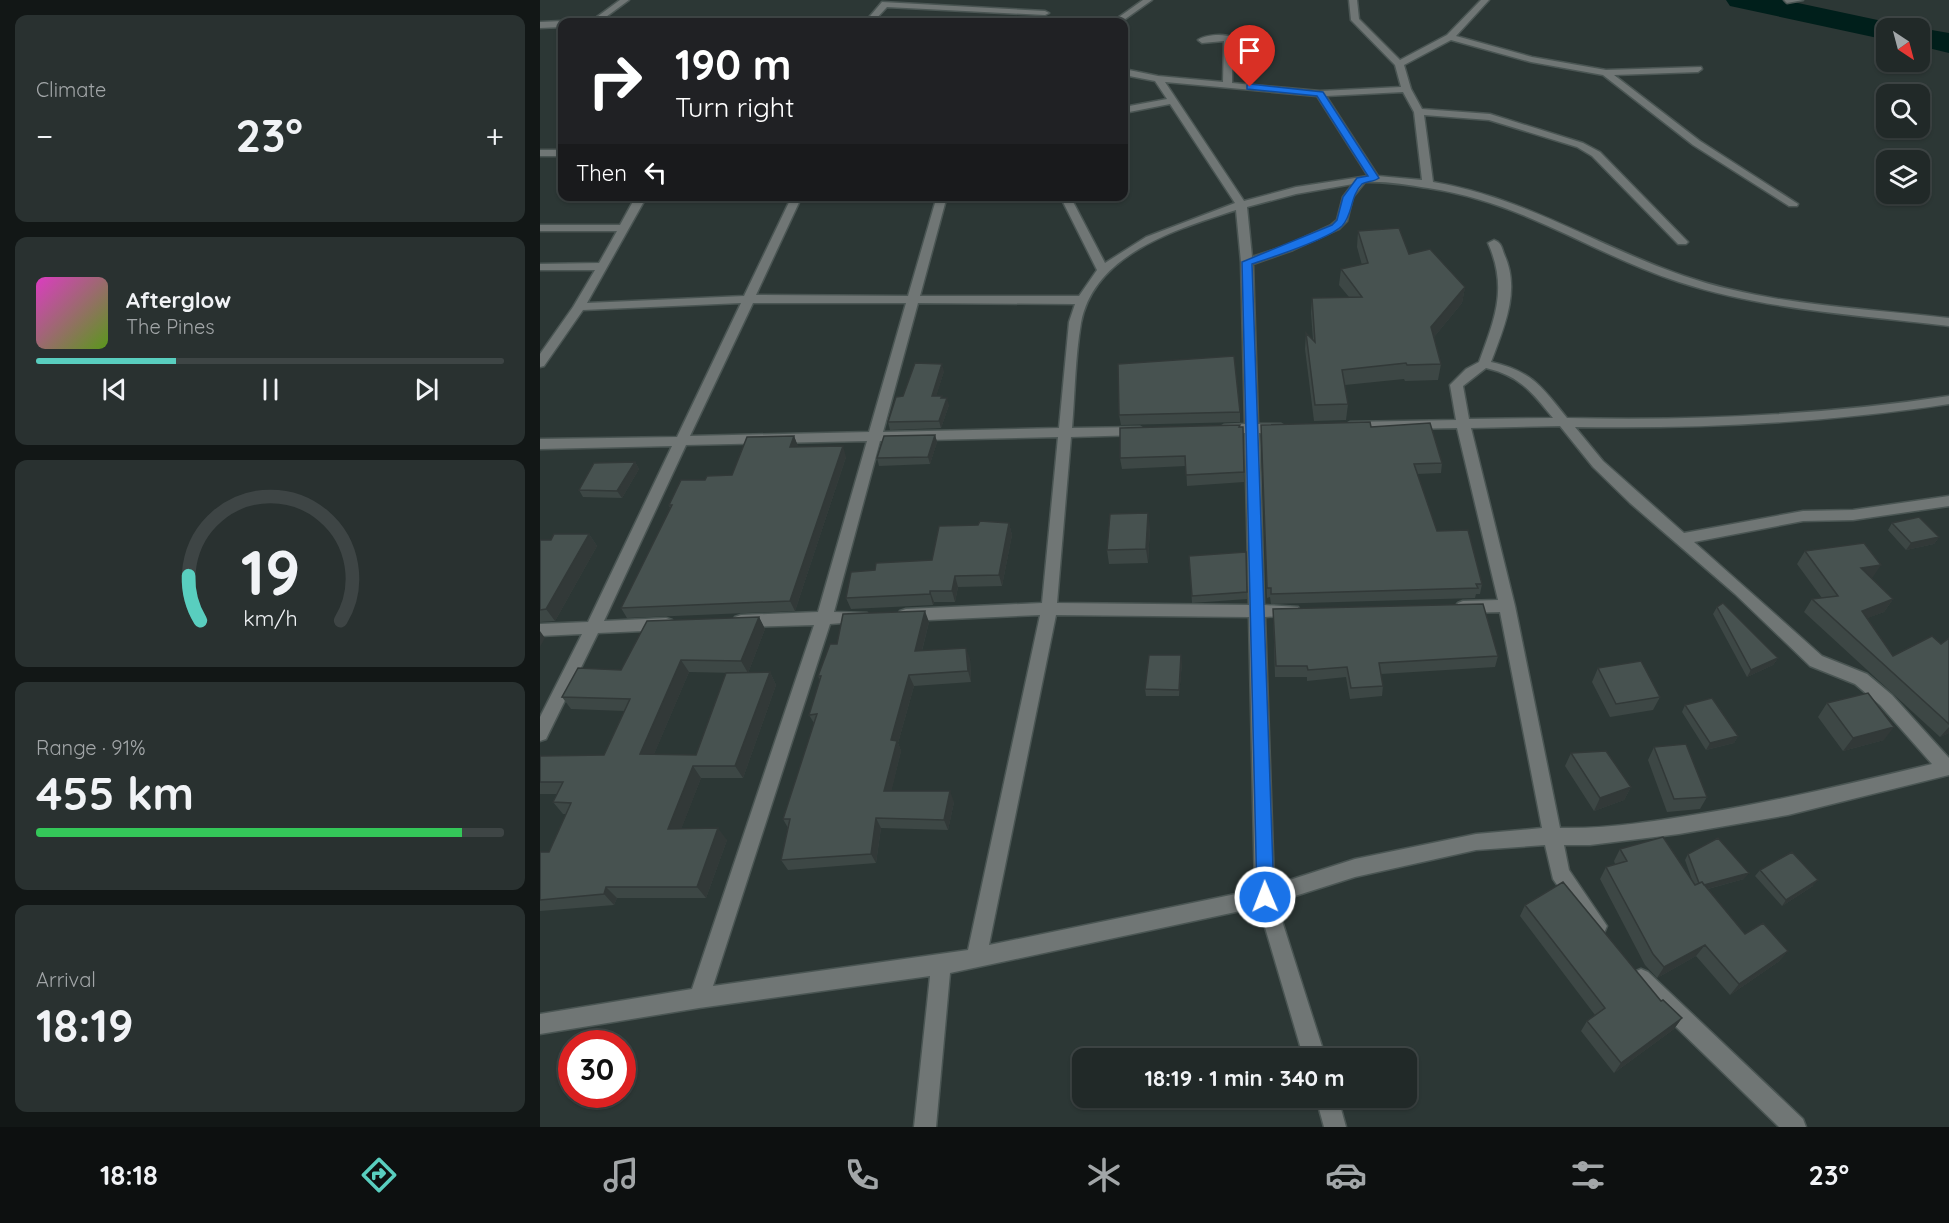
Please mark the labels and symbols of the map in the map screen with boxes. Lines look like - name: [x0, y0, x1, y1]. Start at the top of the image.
- north arrow: [1876, 18, 1930, 72]
- pin: [1224, 25, 1275, 87]
- position arrow: [1233, 865, 1297, 929]
- speed limit sign: 30: [558, 1030, 636, 1108]

